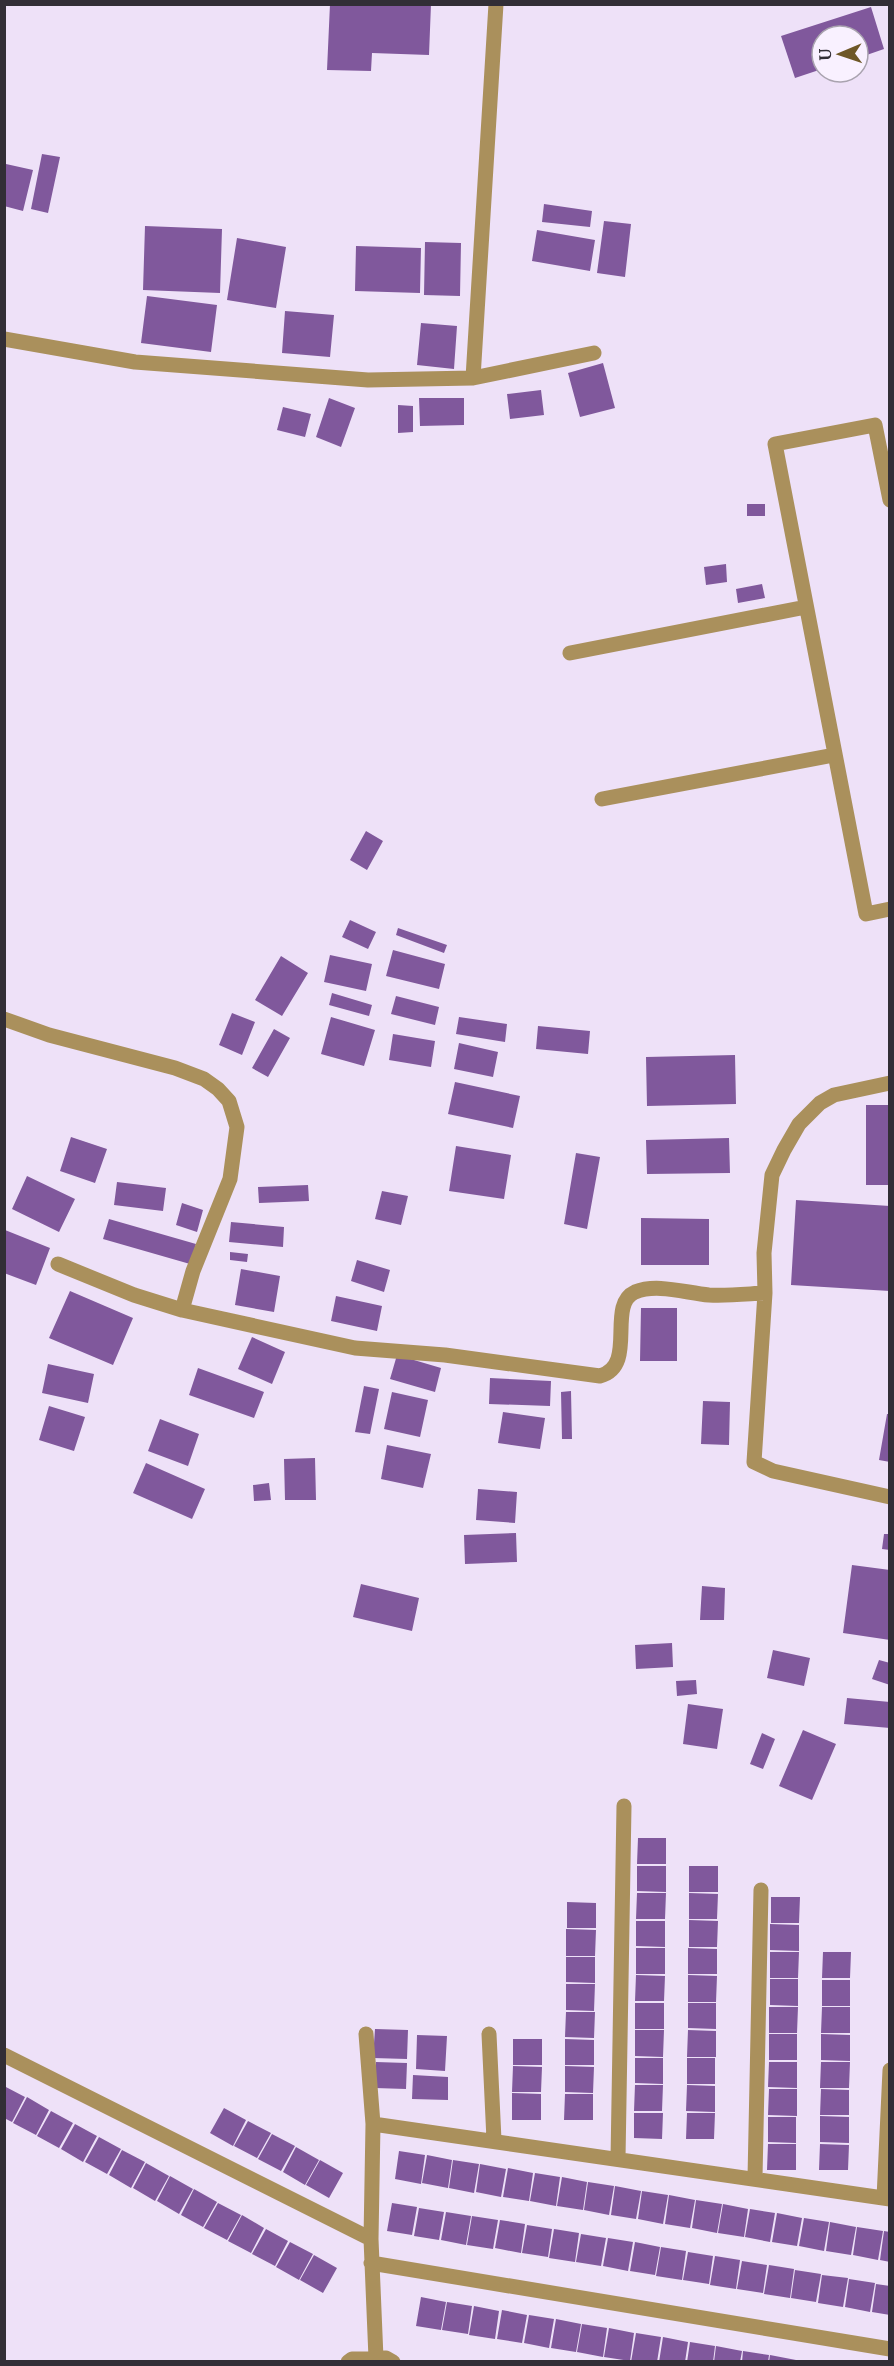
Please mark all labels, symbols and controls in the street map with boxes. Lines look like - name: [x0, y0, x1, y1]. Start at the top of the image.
- north arrow: [810, 24, 870, 84]
- text: U: [815, 48, 835, 61]

